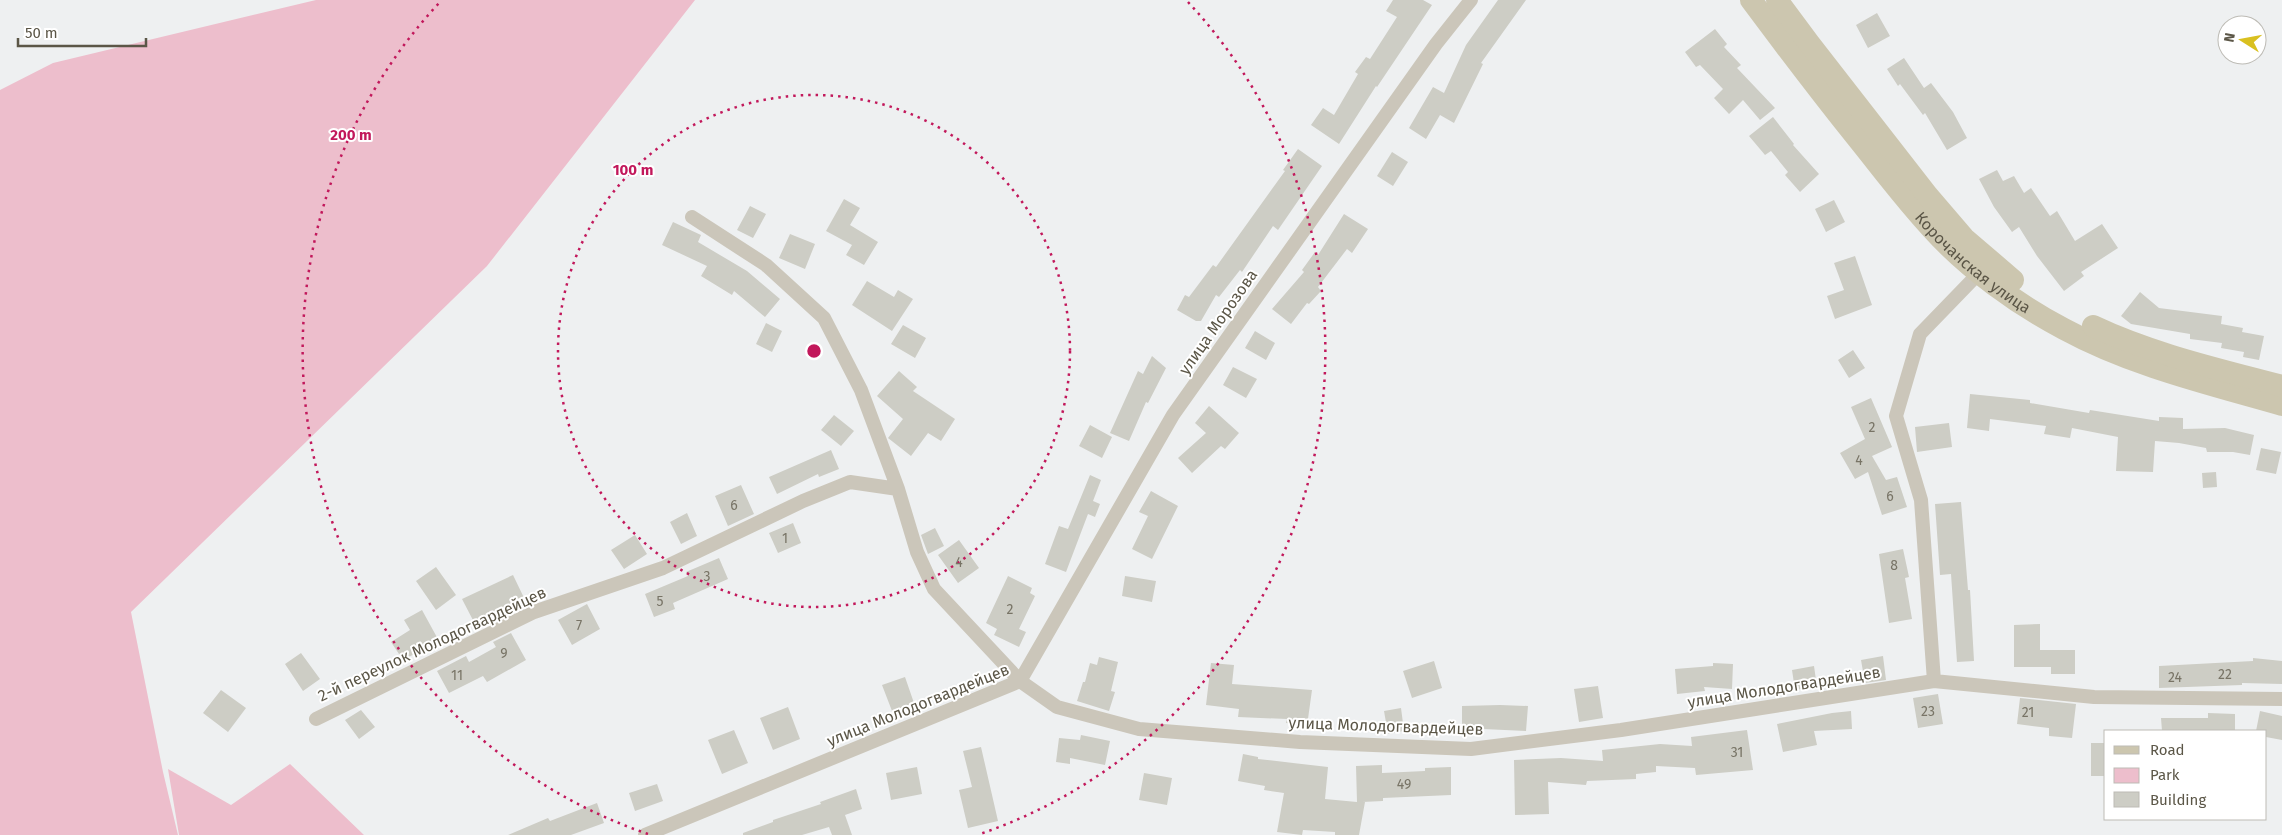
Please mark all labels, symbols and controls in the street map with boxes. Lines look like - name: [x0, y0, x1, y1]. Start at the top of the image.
- scale bar: [18, 15, 145, 47]
- north arrow: [2217, 15, 2267, 65]
- text: 50 m: [25, 24, 58, 42]
- text: N: [2220, 31, 2239, 44]
- text: 200 m: [330, 126, 372, 144]
- text: 100 m: [613, 161, 653, 179]
- street label: Корочанская улица: [1911, 208, 2034, 317]
- street label: улица Морозова: [1175, 266, 1261, 378]
- centre of rings: [805, 342, 823, 360]
- house number: 2: [1869, 419, 1876, 436]
- house number: 4: [1855, 452, 1863, 469]
- house number: 6: [1886, 488, 1894, 505]
- house number: 6: [730, 497, 738, 514]
- house number: 1: [782, 530, 788, 547]
- house number: 4: [955, 554, 963, 571]
- house number: 8: [1890, 557, 1898, 574]
- house number: 3: [704, 568, 711, 585]
- street label: 2-й переулок Молодогвардейцев: [315, 583, 549, 705]
- house number: 5: [656, 593, 664, 610]
- house number: 2: [1007, 601, 1014, 618]
- house number: 7: [576, 617, 582, 634]
- house number: 9: [500, 645, 508, 662]
- street label: улица Молодогвардейцев: [824, 660, 1012, 750]
- street label: улица Молодогвардейцев: [1686, 662, 1882, 712]
- house number: 22: [2218, 666, 2232, 683]
- house number: 11: [451, 667, 463, 684]
- house number: 24: [2168, 669, 2183, 686]
- house number: 23: [1921, 703, 1935, 720]
- house number: 21: [2022, 704, 2034, 721]
- street label: улица Молодогвардейцев: [1288, 713, 1484, 739]
- legend: [2104, 730, 2267, 820]
- text: Road: [2150, 741, 2185, 759]
- house number: 31: [1731, 744, 1743, 761]
- text: Park: [2150, 766, 2180, 784]
- house number: 49: [1397, 776, 1411, 793]
- text: Building: [2150, 791, 2206, 809]

